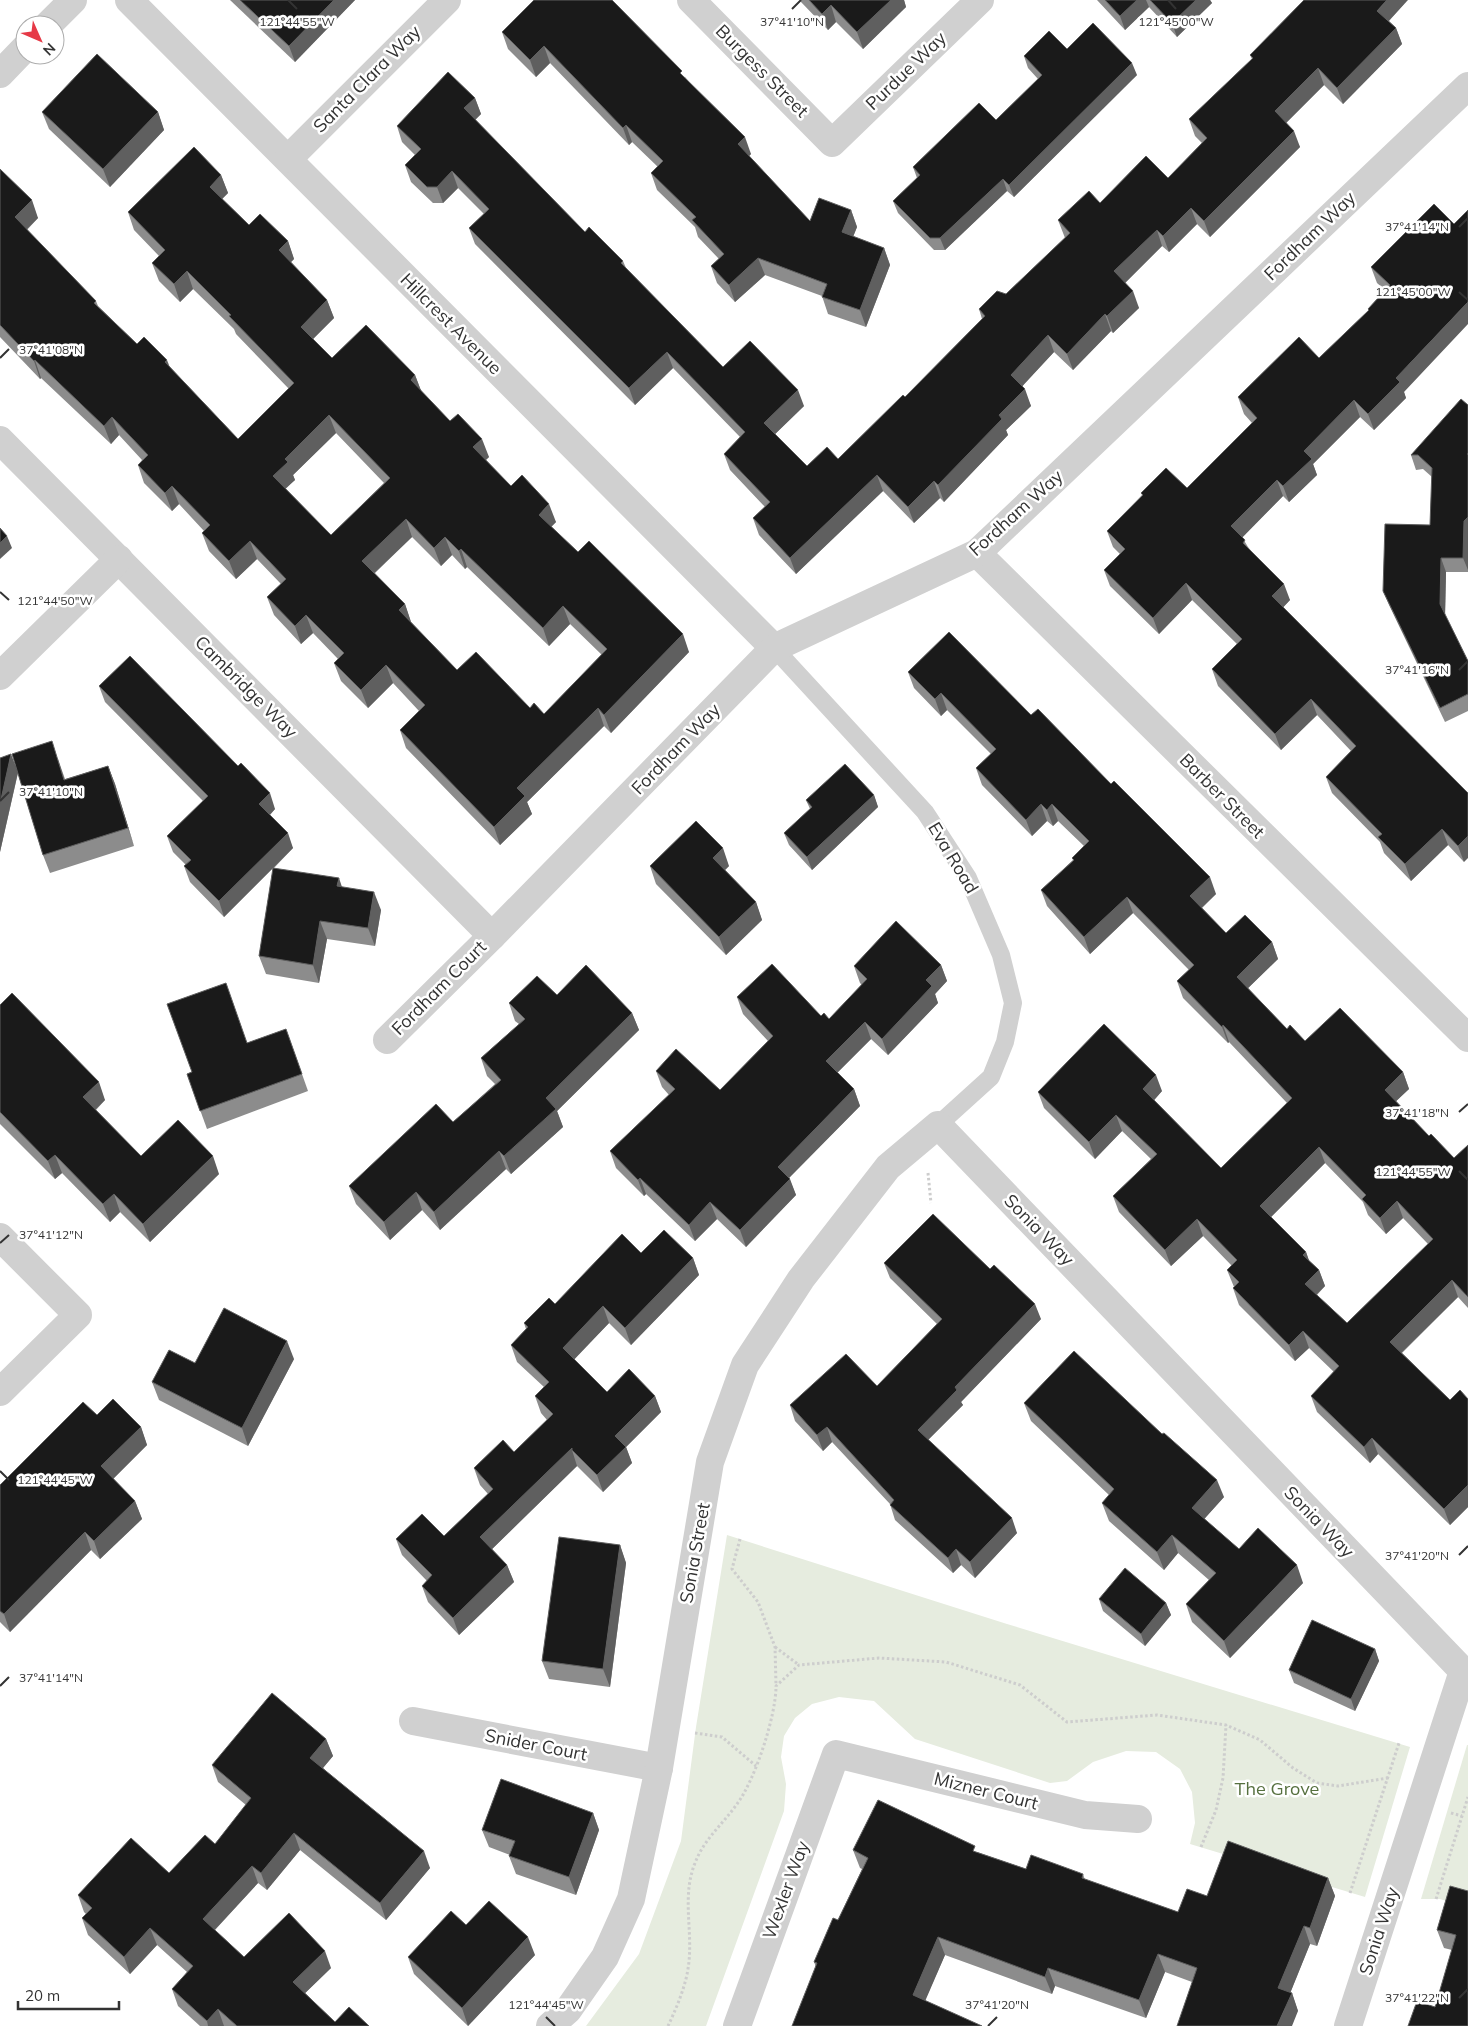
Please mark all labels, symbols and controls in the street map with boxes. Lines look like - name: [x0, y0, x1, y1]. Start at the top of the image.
- text: 121°44'55"W: [259, 14, 335, 29]
- text: 37°41'10"N: [760, 14, 824, 29]
- text: 121°45'00"W: [1138, 14, 1214, 29]
- north arrow: [15, 15, 65, 65]
- street label: Burgess Street: [711, 19, 814, 122]
- street label: Santa Clara Way: [308, 20, 426, 137]
- street label: Purdue Way: [860, 26, 951, 115]
- text: N: [39, 39, 59, 59]
- street label: Fordham Way: [1259, 186, 1361, 285]
- text: 37°41'14"N: [1385, 219, 1449, 234]
- street label: Hillcrest Avenue: [396, 268, 507, 379]
- text: 121°45'00"W: [1375, 284, 1451, 299]
- text: 37°41'08"N: [19, 342, 83, 357]
- street label: Fordham Way: [964, 464, 1068, 561]
- text: 121°44'50"W: [17, 593, 93, 608]
- street label: Cambridge Way: [190, 631, 303, 743]
- text: 37°41'16"N: [1385, 662, 1449, 677]
- street label: Fordham Way: [626, 698, 725, 799]
- street label: Barber Street: [1175, 748, 1270, 843]
- text: 37°41'10"N: [19, 784, 83, 799]
- street label: Eva Road: [923, 818, 984, 898]
- street label: Fordham Court: [386, 935, 491, 1040]
- text: 37°41'18"N: [1385, 1105, 1449, 1120]
- text: 121°44'55"W: [1375, 1164, 1451, 1179]
- street label: Sonia Way: [999, 1189, 1080, 1271]
- text: 37°41'12"N: [19, 1227, 83, 1242]
- text: 121°44'45"W: [17, 1472, 93, 1487]
- street label: Sonia Way: [1279, 1481, 1360, 1563]
- street label: Sonia Street: [674, 1501, 715, 1605]
- text: 37°41'20"N: [1385, 1548, 1449, 1563]
- text: 37°41'14"N: [19, 1670, 83, 1685]
- street label: Snider Court: [483, 1723, 589, 1766]
- street label: Mizner Court: [932, 1766, 1040, 1815]
- park label: The Grove: [1235, 1777, 1319, 1800]
- street label: Wexler Way: [757, 1837, 814, 1942]
- street label: Sonia Way: [1354, 1884, 1404, 1978]
- scale bar: [18, 1978, 119, 2010]
- text: 20 m: [25, 1986, 60, 2005]
- text: 37°41'22"N: [1385, 1990, 1449, 2005]
- text: 121°44'45"W: [508, 1997, 584, 2012]
- text: 37°41'20"N: [965, 1997, 1029, 2012]

